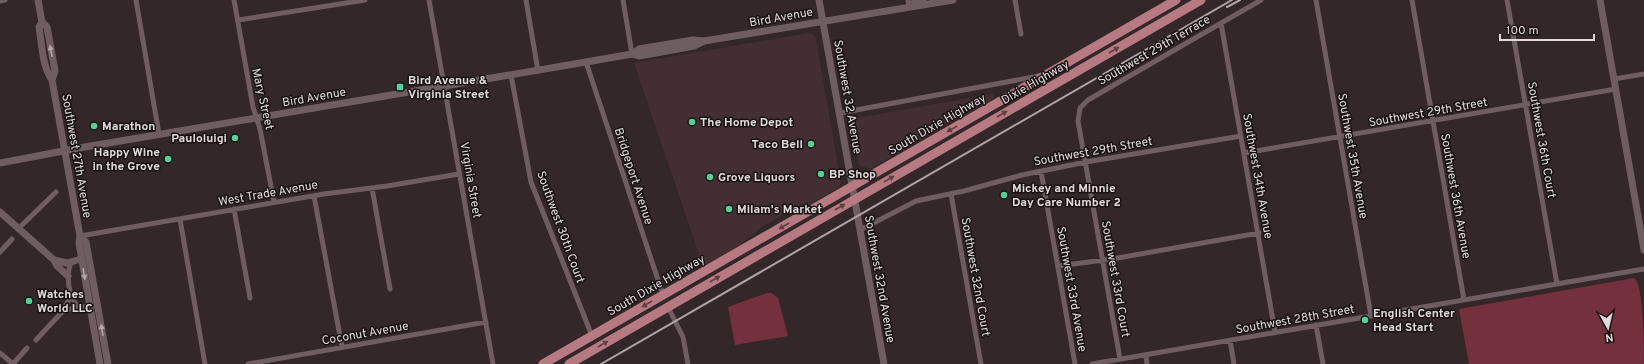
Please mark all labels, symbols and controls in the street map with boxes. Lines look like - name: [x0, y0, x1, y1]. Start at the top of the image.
- street label: Bird Avenue: [748, 5, 814, 31]
- street label: Southwest 29th Terrace: [1095, 12, 1214, 90]
- scale bar: [1500, 16, 1594, 42]
- text: 100 m: [1506, 23, 1539, 39]
- street label: Southwest 32 Avenue: [829, 39, 865, 156]
- one-way arrow: [48, 44, 54, 57]
- one-way arrow: [1108, 46, 1120, 53]
- street label: Dixie Highway: [999, 57, 1072, 109]
- street label: Mary Street: [247, 67, 277, 132]
- place label: Bird Avenue & Virginia Street: [408, 73, 489, 103]
- street label: Southwest 36th Court: [1523, 81, 1559, 200]
- marker: Bird Avenue & Virginia Street: [395, 82, 405, 92]
- street label: Bird Avenue: [281, 85, 347, 111]
- street label: South Dixie Highway: [886, 90, 989, 159]
- street label: Southwest 35th Avenue: [1333, 92, 1371, 220]
- street label: Southwest 27th Avenue: [57, 93, 95, 219]
- street label: Southwest 29th Street: [1367, 95, 1489, 131]
- one-way arrow: [996, 111, 1008, 118]
- street label: Southwest 34th Avenue: [1238, 112, 1276, 240]
- place label: The Home Depot: [700, 115, 793, 131]
- marker: The Home Depot: [687, 117, 697, 127]
- place label: Marathon: [102, 119, 155, 135]
- marker: Marathon: [89, 121, 99, 131]
- street label: Bridgeport Avenue: [610, 126, 656, 227]
- one-way arrow: [946, 126, 958, 133]
- place label: Pauloluigi: [171, 131, 227, 147]
- street label: Southwest 36th Avenue: [1436, 132, 1474, 260]
- marker: Pauloluigi: [230, 133, 240, 143]
- street label: Southwest 29th Street: [1032, 134, 1154, 170]
- place label: Taco Bell: [752, 137, 803, 153]
- marker: Taco Bell: [806, 139, 816, 149]
- street label: Virginia Street: [455, 141, 485, 219]
- place label: Happy Wine in the Grove: [92, 145, 160, 175]
- marker: Happy Wine in the Grove: [163, 154, 173, 164]
- place label: BP Shop: [829, 167, 876, 183]
- street label: Southwest 30th Court: [532, 169, 588, 286]
- marker: BP Shop: [816, 169, 826, 179]
- place label: Grove Liquors: [718, 170, 795, 186]
- marker: Grove Liquors: [705, 172, 715, 182]
- one-way arrow: [883, 176, 895, 183]
- street label: West Trade Avenue: [217, 177, 319, 211]
- place label: Mickey and Minnie Day Care Number 2: [1012, 181, 1121, 211]
- marker: Mickey and Minnie Day Care Number 2: [999, 190, 1009, 200]
- place label: Milam's Market: [737, 202, 822, 218]
- marker: Milam's Market: [724, 204, 734, 214]
- one-way arrow: [834, 204, 846, 211]
- street label: Southwest 32nd Avenue: [860, 214, 898, 344]
- street label: Southwest 32nd Court: [957, 216, 993, 338]
- street label: Southwest 33rd Court: [1097, 220, 1133, 339]
- one-way arrow: [778, 222, 790, 229]
- street label: Southwest 33rd Avenue: [1052, 225, 1090, 353]
- street label: South Dixie Highway: [605, 251, 708, 320]
- one-way arrow: [81, 268, 87, 280]
- one-way arrow: [709, 276, 721, 283]
- place label: Watches World LLC: [37, 287, 93, 317]
- marker: Watches World LLC: [24, 296, 34, 306]
- one-way arrow: [641, 301, 653, 308]
- street label: Southwest 28th Street: [1235, 302, 1356, 338]
- place label: English Center Head Start: [1373, 306, 1455, 336]
- north arrow: [1588, 308, 1628, 348]
- marker: English Center Head Start: [1360, 315, 1370, 325]
- street label: Coconut Avenue: [320, 318, 410, 349]
- one-way arrow: [98, 324, 104, 336]
- text: N: [1604, 329, 1614, 344]
- one-way arrow: [597, 341, 609, 348]

